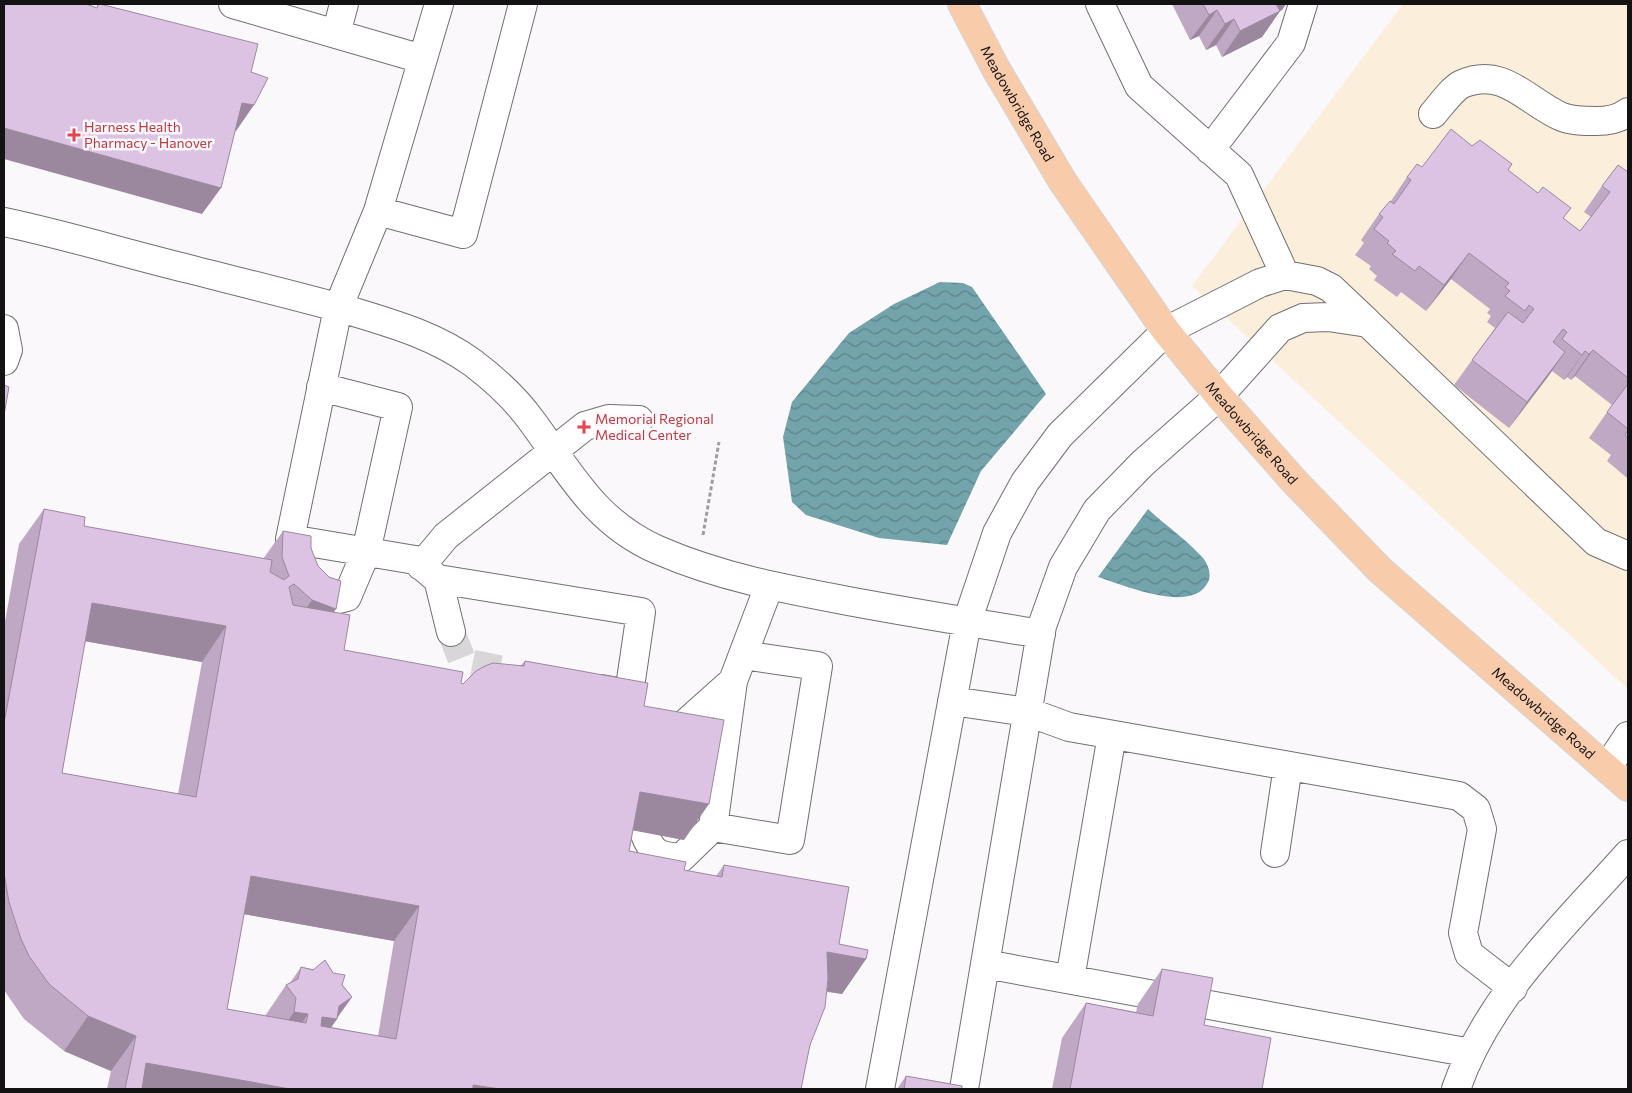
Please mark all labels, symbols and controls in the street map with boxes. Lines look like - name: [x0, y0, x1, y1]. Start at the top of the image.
- street label: Meadowbridge Road: [977, 43, 1058, 165]
- place label: Harness Health Pharmacy - Hanover: [84, 118, 213, 151]
- marker: Harness Health Pharmacy - Hanover: [68, 129, 80, 141]
- street label: Meadowbridge Road: [1202, 378, 1302, 488]
- place label: Memorial Regional Medical Center: [595, 410, 714, 443]
- marker: Memorial Regional Medical Center: [577, 420, 591, 434]
- street label: Meadowbridge Road: [1489, 663, 1599, 762]

